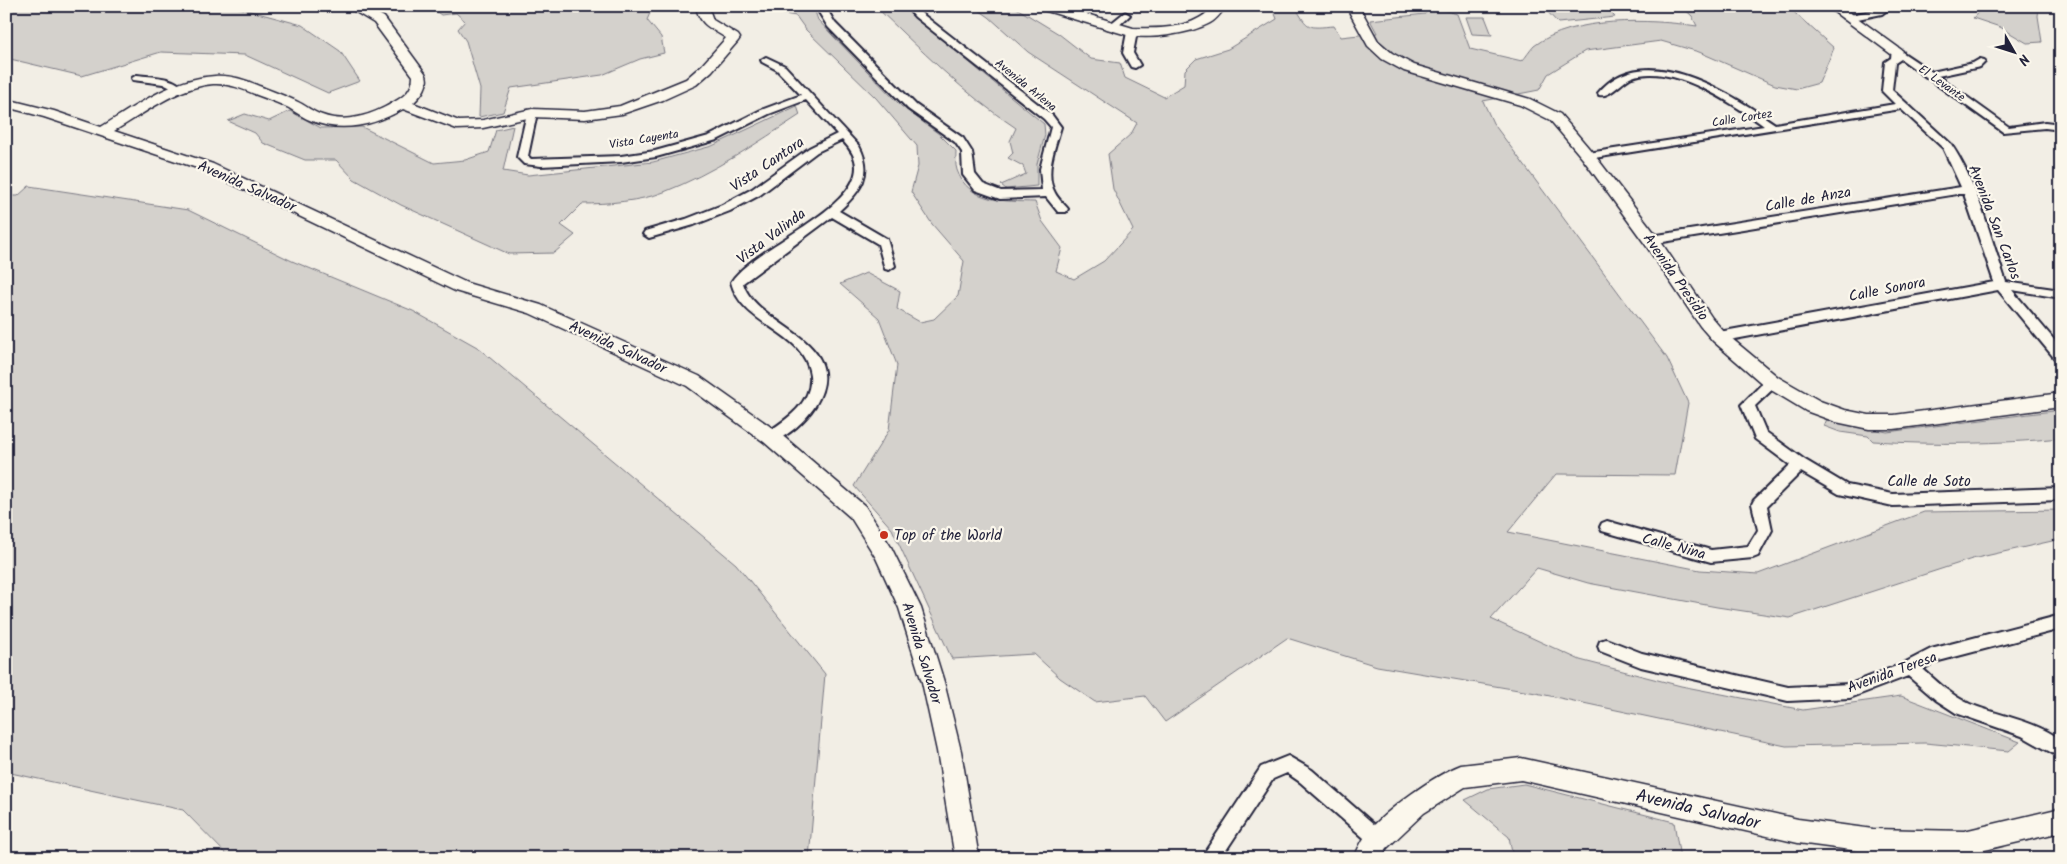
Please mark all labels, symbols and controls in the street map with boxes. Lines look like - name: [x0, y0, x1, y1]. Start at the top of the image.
- north arrow: [1990, 28, 2040, 78]
- text: N: [2012, 49, 2035, 70]
- street label: Avenida Arlena: [991, 54, 1061, 117]
- street label: El Levante: [1914, 60, 1970, 107]
- street label: Calle Cortez: [1711, 104, 1774, 133]
- street label: Vista Cayenta: [608, 125, 680, 154]
- street label: Vista Cantora: [725, 131, 810, 199]
- street label: Avenida Salvador: [193, 154, 301, 220]
- street label: Avenida San Carlos: [1961, 162, 2027, 284]
- street label: Calle de Anza: [1763, 181, 1853, 219]
- street label: Vista Valinda: [732, 203, 811, 271]
- street label: Avenida Presidio: [1636, 229, 1714, 326]
- street label: Calle Sonora: [1847, 271, 1928, 309]
- street label: Avenida Salvador: [565, 315, 671, 382]
- street label: Calle de Soto: [1887, 470, 1971, 494]
- place label: Top of the World: [894, 524, 1002, 548]
- street label: Calle Nina: [1639, 527, 1708, 567]
- marker: Top of the World: [878, 529, 890, 541]
- street label: Avenida Salvador: [894, 599, 948, 708]
- street label: Avenida Teresa: [1844, 646, 1941, 700]
- street label: Avenida Salvador: [1633, 782, 1764, 839]

